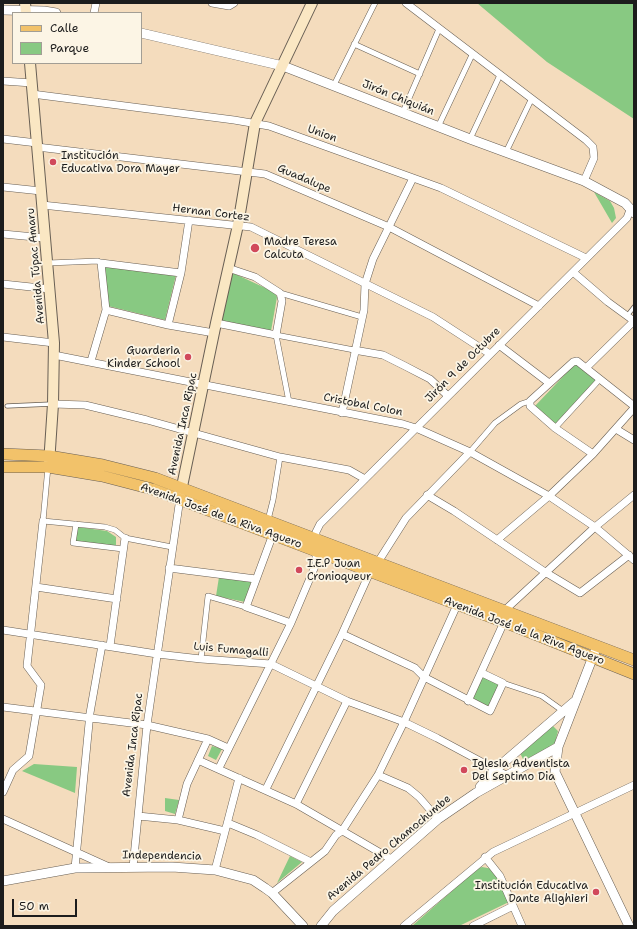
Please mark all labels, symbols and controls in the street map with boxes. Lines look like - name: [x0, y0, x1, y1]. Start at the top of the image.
- legend: [12, 12, 142, 64]
- text: Calle: [50, 20, 79, 36]
- text: Parque: [50, 40, 89, 56]
- street label: Jirón Chiquián: [360, 78, 436, 118]
- street label: Union: [306, 123, 338, 145]
- place label: Institución Educativa Dora Mayer: [61, 149, 180, 175]
- marker: Institución Educativa Dora Mayer: [48, 157, 58, 167]
- street label: Guadalupe: [275, 162, 333, 196]
- street label: Hernan Cortez: [172, 202, 250, 224]
- street label: Avenida Túpac Amaru: [24, 207, 48, 325]
- place label: Madre Teresa Calcuta: [264, 235, 337, 261]
- marker: Madre Teresa Calcuta: [249, 242, 261, 254]
- street label: Jirón 9 de Octubre: [423, 325, 503, 405]
- place label: Guarderia Kinder School: [107, 344, 180, 370]
- marker: Guarderia Kinder School: [183, 352, 193, 362]
- street label: Avenida Inca Ripac: [166, 372, 200, 476]
- street label: Cristobal Colon: [322, 391, 404, 419]
- street label: Avenida José de la Riva Aguero: [138, 481, 304, 551]
- place label: I.E.P Juan Cronioqueur: [307, 557, 371, 583]
- marker: I.E.P Juan Cronioqueur: [294, 565, 304, 575]
- street label: Avenida José de la Riva Aguero: [442, 594, 606, 668]
- street label: Luis Fumagalli: [193, 640, 269, 660]
- street label: Avenida Inca Ripac: [120, 692, 146, 798]
- place label: Iglesia Adventista Del Septimo Dia: [472, 757, 570, 783]
- marker: Iglesia Adventista Del Septimo Dia: [459, 765, 469, 775]
- street label: Avenida Pedro Chamochumbe: [324, 792, 454, 904]
- street label: Independencia: [122, 849, 202, 863]
- place label: Institución Educativa Dante Alighieri: [475, 879, 588, 905]
- marker: Institución Educativa Dante Alighieri: [591, 887, 601, 897]
- scale bar: [14, 891, 79, 917]
- text: 50 m: [19, 898, 49, 914]

